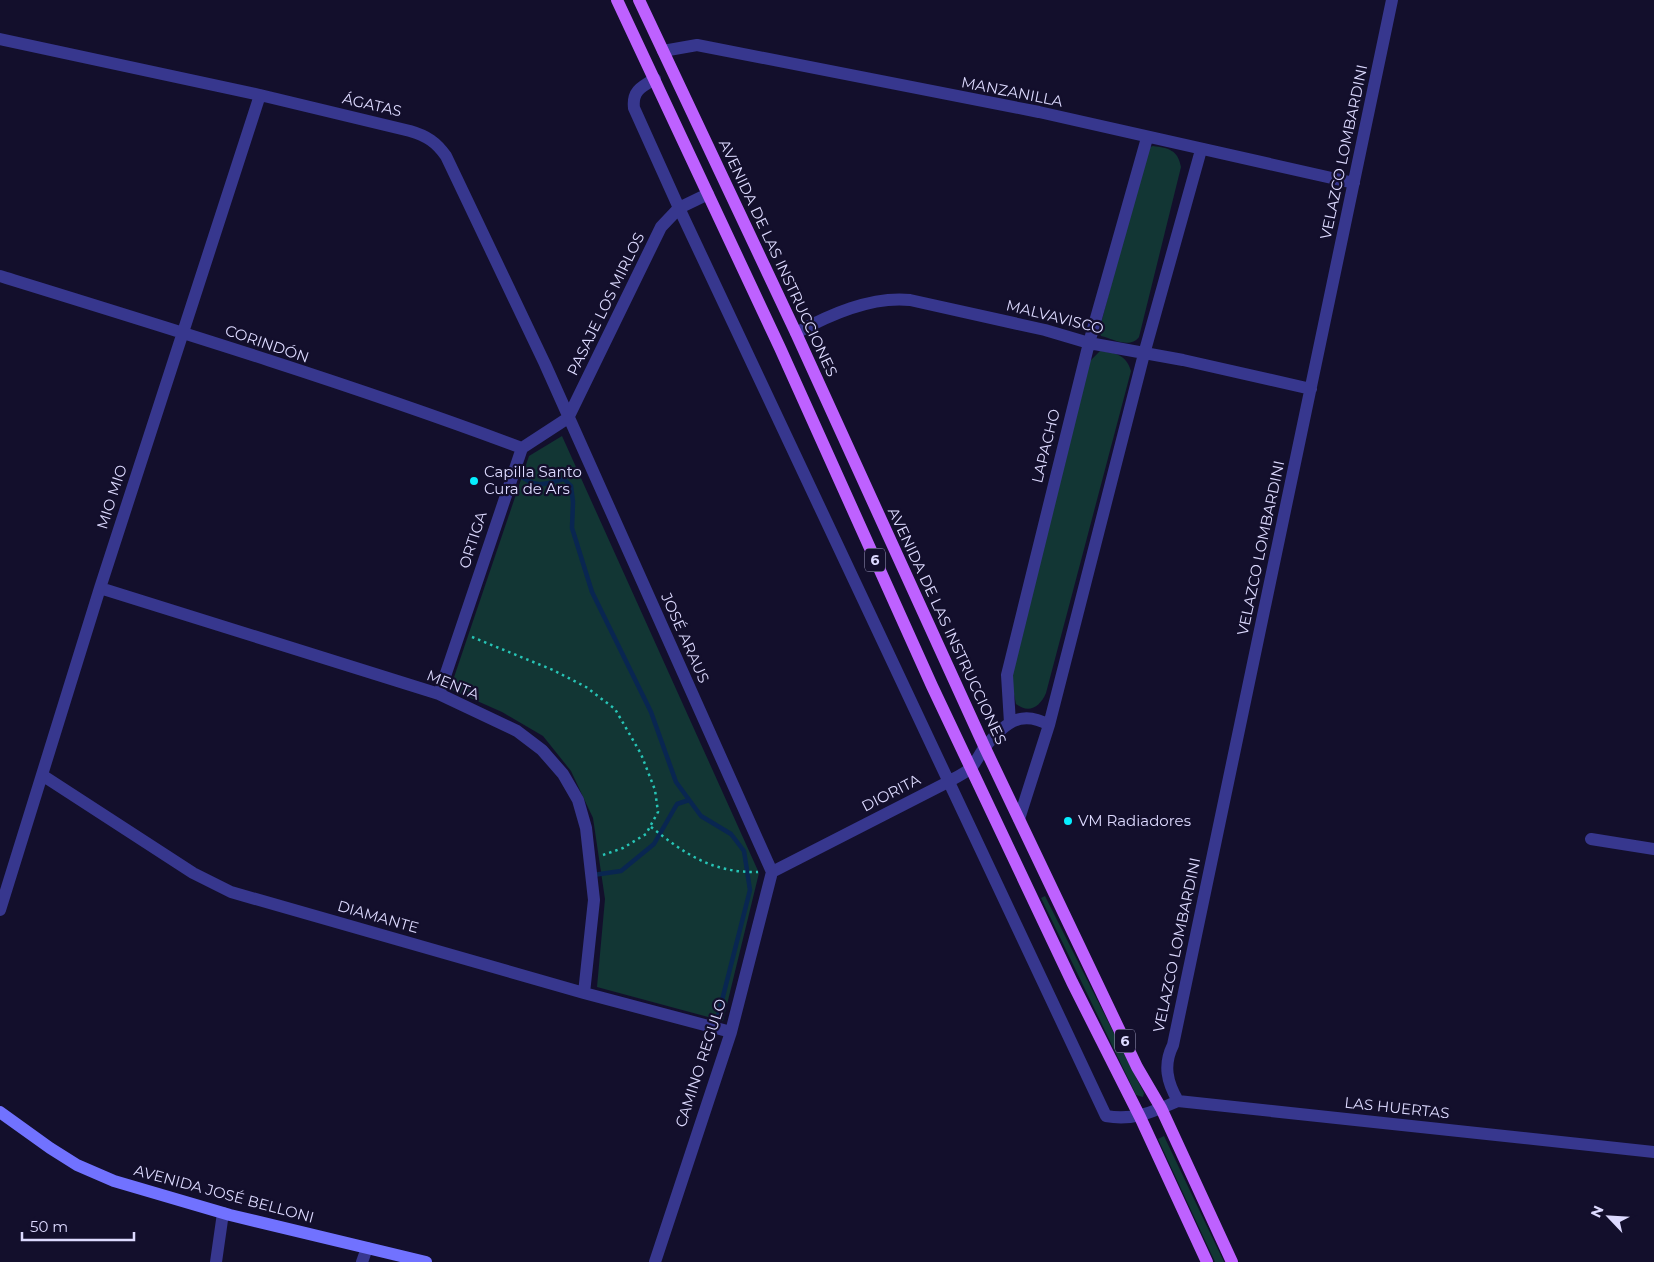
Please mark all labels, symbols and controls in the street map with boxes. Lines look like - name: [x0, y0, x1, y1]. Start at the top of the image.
- street label: VELAZCO LOMBARDINI: [1316, 63, 1371, 241]
- street label: MANZANILLA: [960, 72, 1065, 111]
- street label: ÁGATAS: [341, 88, 404, 121]
- street label: AVENIDA DE LAS INSTRUCCIONES: [715, 136, 842, 379]
- street label: PASAJE LOS MIRLOS: [563, 229, 649, 379]
- street label: MALVAVISCO: [1004, 295, 1106, 338]
- street label: CORINDÓN: [223, 320, 312, 367]
- street label: LAPACHO: [1027, 407, 1064, 485]
- street label: VELAZCO LOMBARDINI: [1233, 459, 1288, 637]
- street label: MIO MIO: [92, 462, 131, 532]
- place label: Capilla Santo Cura de Ars: [484, 462, 582, 498]
- marker: Capilla Santo Cura de Ars: [468, 475, 480, 487]
- street label: AVENIDA DE LAS INSTRUCCIONES: [884, 504, 1011, 747]
- street label: ORTIGA: [454, 509, 491, 571]
- road number: 6: [865, 548, 885, 572]
- street label: JOSÉ ARAUS: [657, 589, 714, 686]
- street label: MENTA: [424, 665, 483, 704]
- street label: DIORITA: [858, 770, 924, 815]
- place label: VM Radiadores: [1078, 811, 1191, 830]
- marker: VM Radiadores: [1062, 815, 1074, 827]
- street label: VELAZCO LOMBARDINI: [1149, 856, 1204, 1034]
- street label: DIAMANTE: [335, 896, 421, 937]
- street label: CAMINO REGULO: [671, 996, 730, 1130]
- road number: 6: [1115, 1030, 1135, 1052]
- street label: LAS HUERTAS: [1344, 1093, 1451, 1122]
- street label: AVENIDA JOSÉ BELLONI: [132, 1160, 316, 1227]
- north arrow: [1584, 1192, 1634, 1242]
- text: N: [1587, 1203, 1608, 1220]
- scale bar: [22, 1210, 135, 1242]
- text: 50 m: [30, 1217, 68, 1236]

